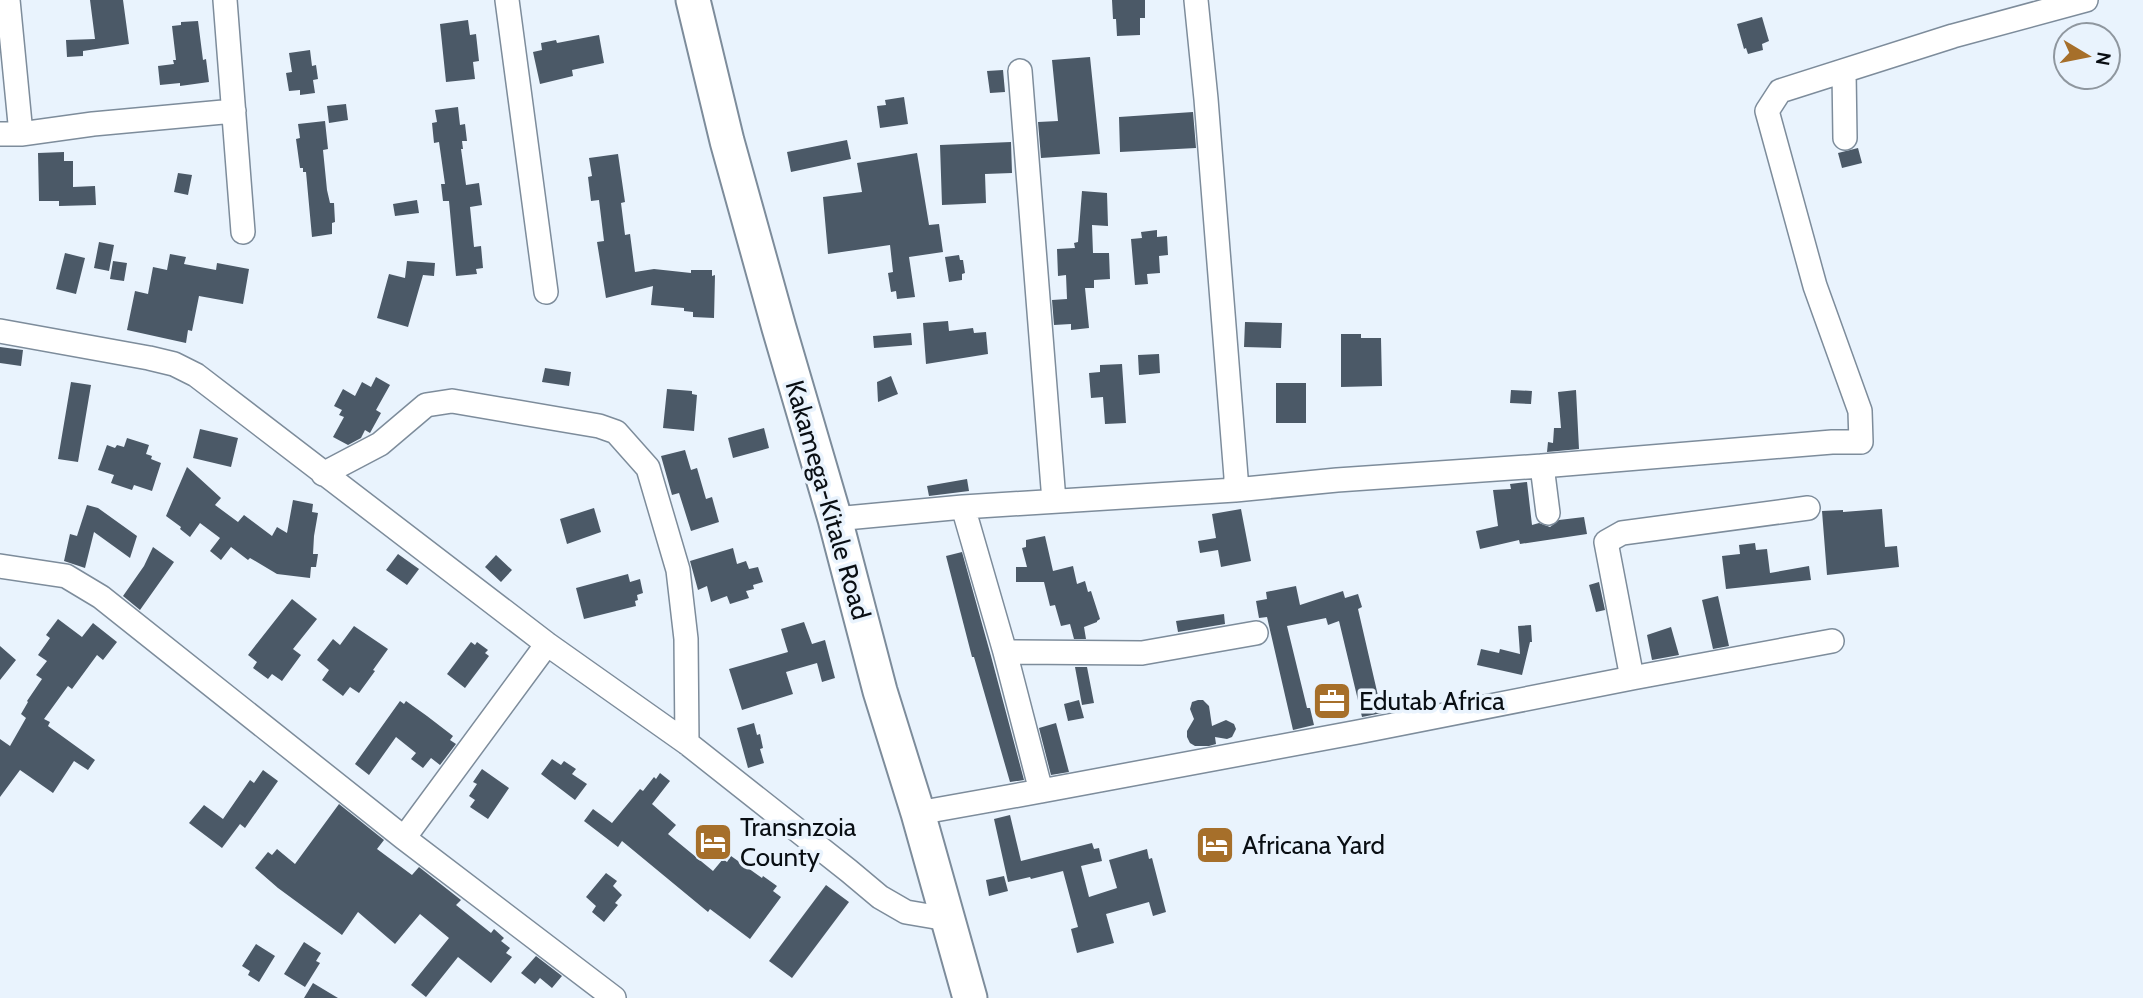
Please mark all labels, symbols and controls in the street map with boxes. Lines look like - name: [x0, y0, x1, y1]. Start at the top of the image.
- north arrow: [2052, 21, 2122, 91]
- text: N: [2091, 50, 2116, 67]
- street label: Kakamega-Kitale Road: [779, 377, 877, 623]
- office icon: Edutab Africa: [1311, 680, 1353, 722]
- place label: Edutab Africa: [1359, 685, 1505, 717]
- place label: Transnzoia County: [740, 811, 857, 873]
- hotel icon: Transnzoia County: [692, 821, 734, 863]
- hotel icon: Africana Yard: [1194, 824, 1236, 866]
- place label: Africana Yard: [1242, 829, 1385, 861]

